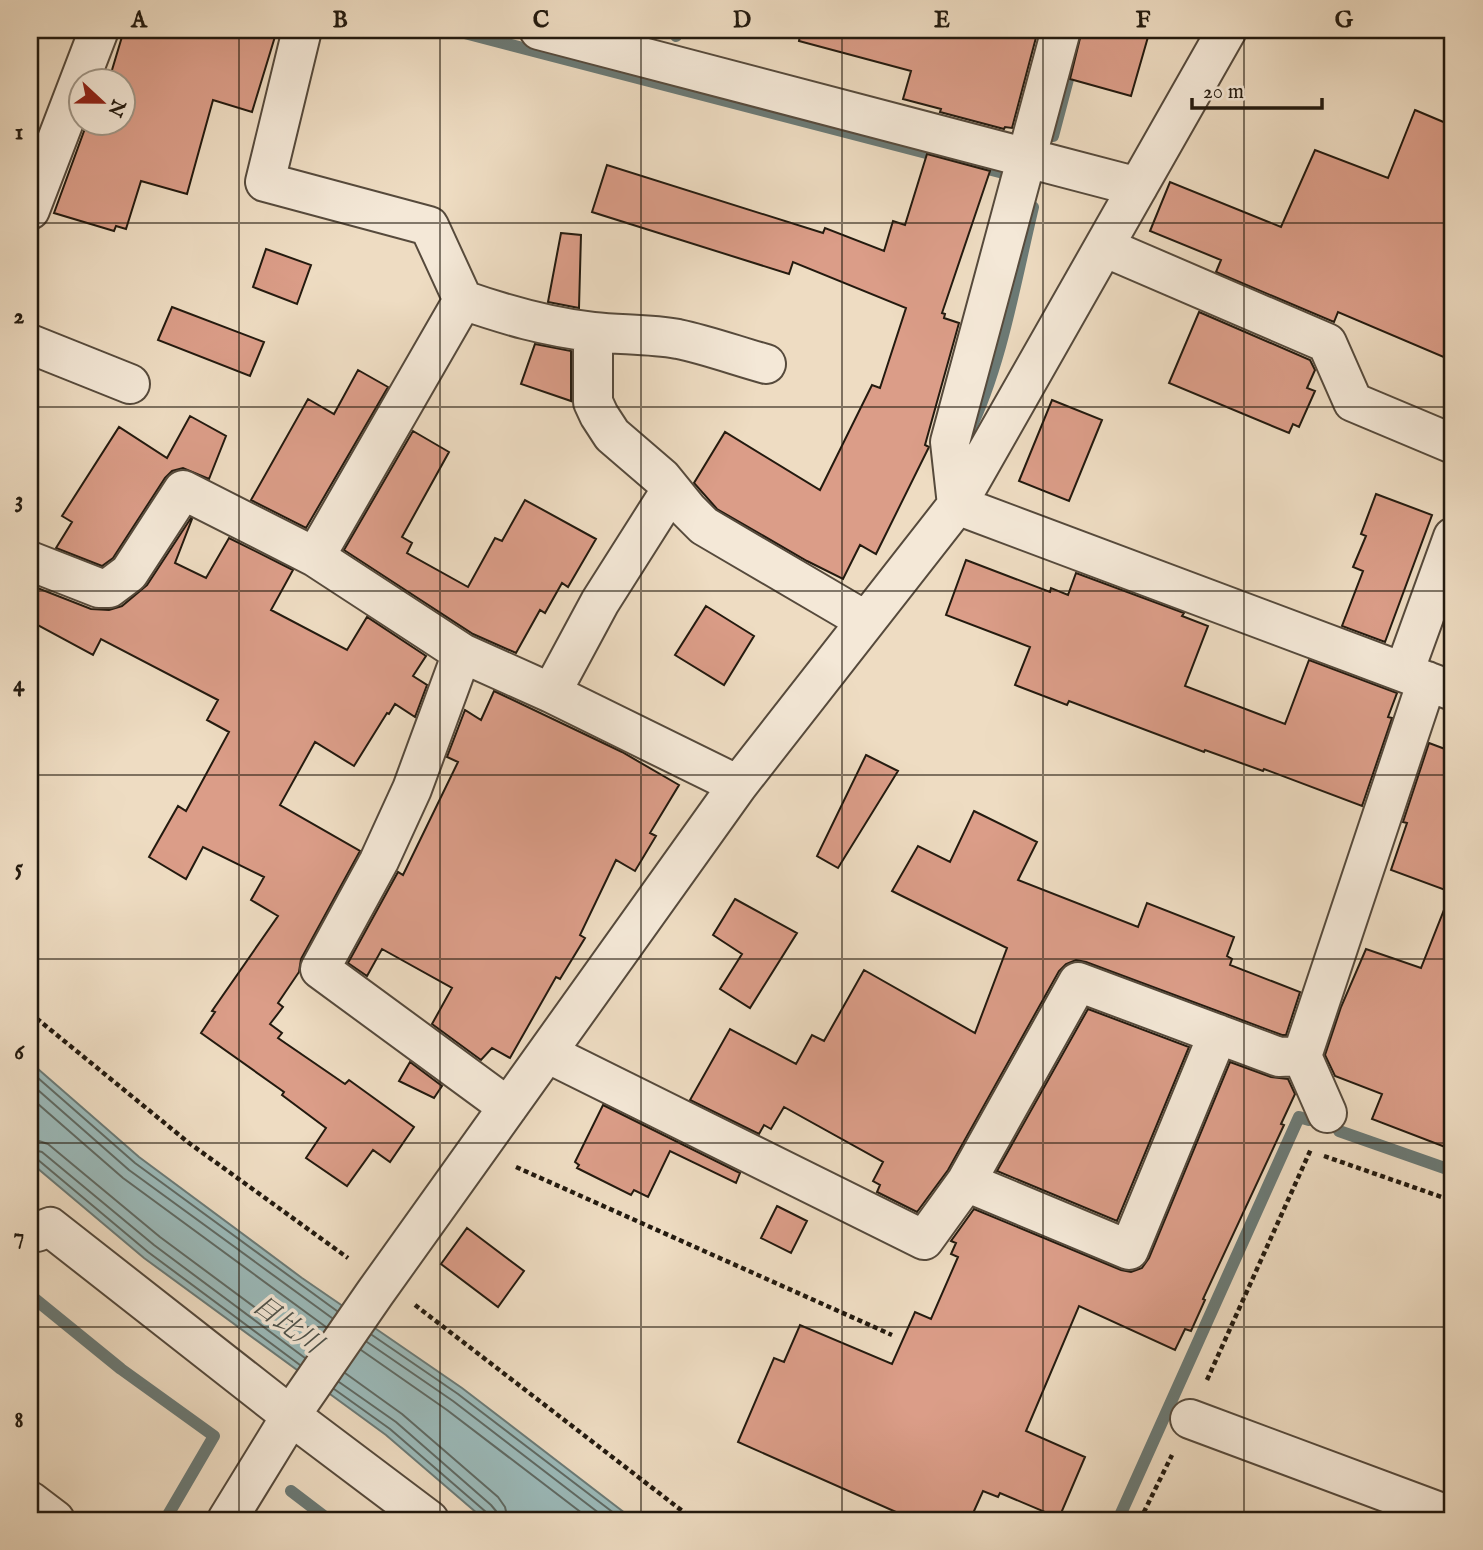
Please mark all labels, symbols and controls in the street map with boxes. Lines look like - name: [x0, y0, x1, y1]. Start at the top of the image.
- text: A: [130, 6, 148, 35]
- text: B: [332, 6, 348, 35]
- text: C: [533, 6, 550, 35]
- text: D: [733, 6, 751, 35]
- text: E: [934, 6, 950, 35]
- text: F: [1136, 6, 1151, 35]
- text: G: [1335, 6, 1354, 35]
- north arrow: [66, 66, 136, 136]
- scale bar: [1192, 66, 1322, 110]
- text: 20 m: [1203, 79, 1244, 106]
- text: N: [101, 95, 130, 120]
- text: 1: [15, 118, 23, 147]
- text: 2: [14, 302, 25, 331]
- text: 3: [15, 486, 23, 515]
- text: 4: [13, 670, 25, 699]
- text: 5: [15, 854, 24, 883]
- text: 6: [14, 1038, 25, 1067]
- text: 7: [14, 1222, 24, 1251]
- water label: 目比川: [246, 1289, 331, 1363]
- text: 8: [14, 1406, 24, 1435]

